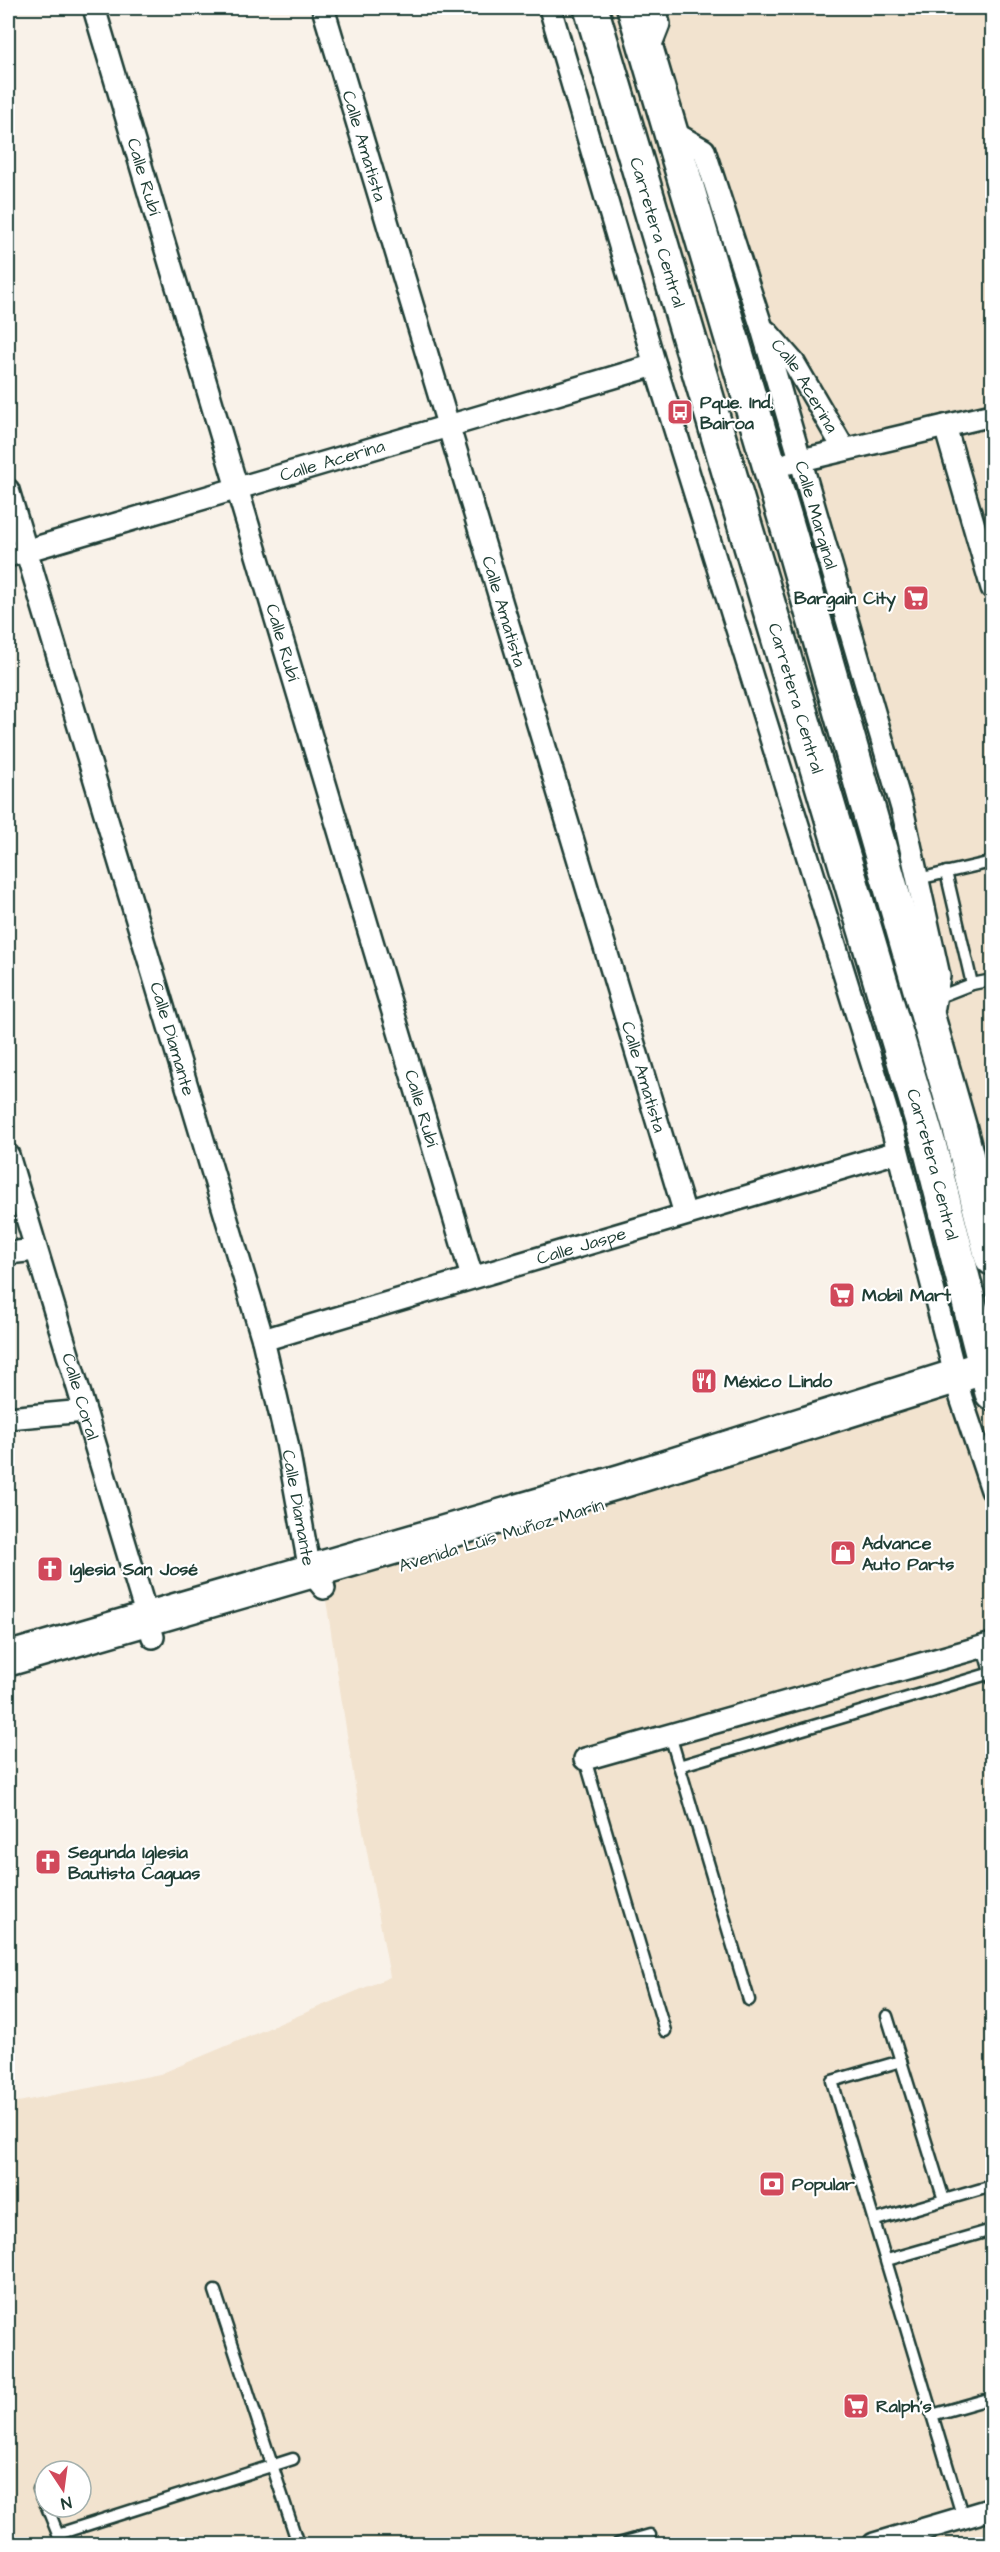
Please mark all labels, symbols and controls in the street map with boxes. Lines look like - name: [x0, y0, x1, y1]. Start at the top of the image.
- street label: Calle Amatista: [335, 87, 392, 205]
- street label: Calle Rubí: [120, 135, 167, 219]
- street label: Carretera Central: [623, 154, 691, 311]
- street label: Calle Acerina: [765, 333, 844, 438]
- place label: Pque. Ind. Bairoa: [700, 390, 773, 436]
- bus stop icon: Pque. Ind. Bairoa: [665, 397, 695, 427]
- street label: Calle Acerina: [277, 433, 388, 488]
- street label: Calle Marginal: [788, 458, 844, 572]
- street label: Calle Amatista: [475, 553, 532, 670]
- supermarket icon: Bargain City: [901, 583, 931, 613]
- place label: Bargain City: [794, 586, 896, 612]
- street label: Calle Rubí: [259, 601, 306, 684]
- street label: Carretera Central: [762, 620, 830, 777]
- street label: Calle Diamante: [143, 979, 201, 1099]
- street label: Calle Amatista: [615, 1018, 672, 1136]
- street label: Calle Rubí: [398, 1067, 445, 1150]
- street label: Carretera Central: [900, 1086, 965, 1243]
- street label: Calle Jaspe: [534, 1221, 629, 1271]
- supermarket icon: Mobil Mart: [827, 1280, 857, 1310]
- place label: Mobil Mart: [862, 1283, 952, 1308]
- street label: Calle Coral: [55, 1350, 105, 1443]
- restaurant icon: México Lindo: [689, 1366, 719, 1396]
- place label: México Lindo: [724, 1369, 833, 1394]
- street label: Calle Diamante: [275, 1448, 321, 1568]
- street label: Avenida Luis Muñoz Marín: [395, 1492, 607, 1579]
- place label: Advance Auto Parts: [862, 1531, 954, 1577]
- shop icon: Advance Auto Parts: [828, 1538, 858, 1568]
- church icon: Iglesia San José: [35, 1554, 65, 1584]
- place label: Iglesia San José: [70, 1557, 198, 1583]
- place label: Segunda Iglesia Bautista Caguas: [67, 1840, 200, 1887]
- church icon: Segunda Iglesia Bautista Caguas: [33, 1847, 63, 1877]
- bank icon: Popular: [757, 2169, 787, 2199]
- place label: Popular: [792, 2172, 855, 2197]
- supermarket icon: Ralph's: [841, 2391, 871, 2421]
- place label: Ralph's: [876, 2394, 932, 2419]
- north arrow: [33, 2459, 93, 2519]
- text: N: [59, 2491, 74, 2514]

